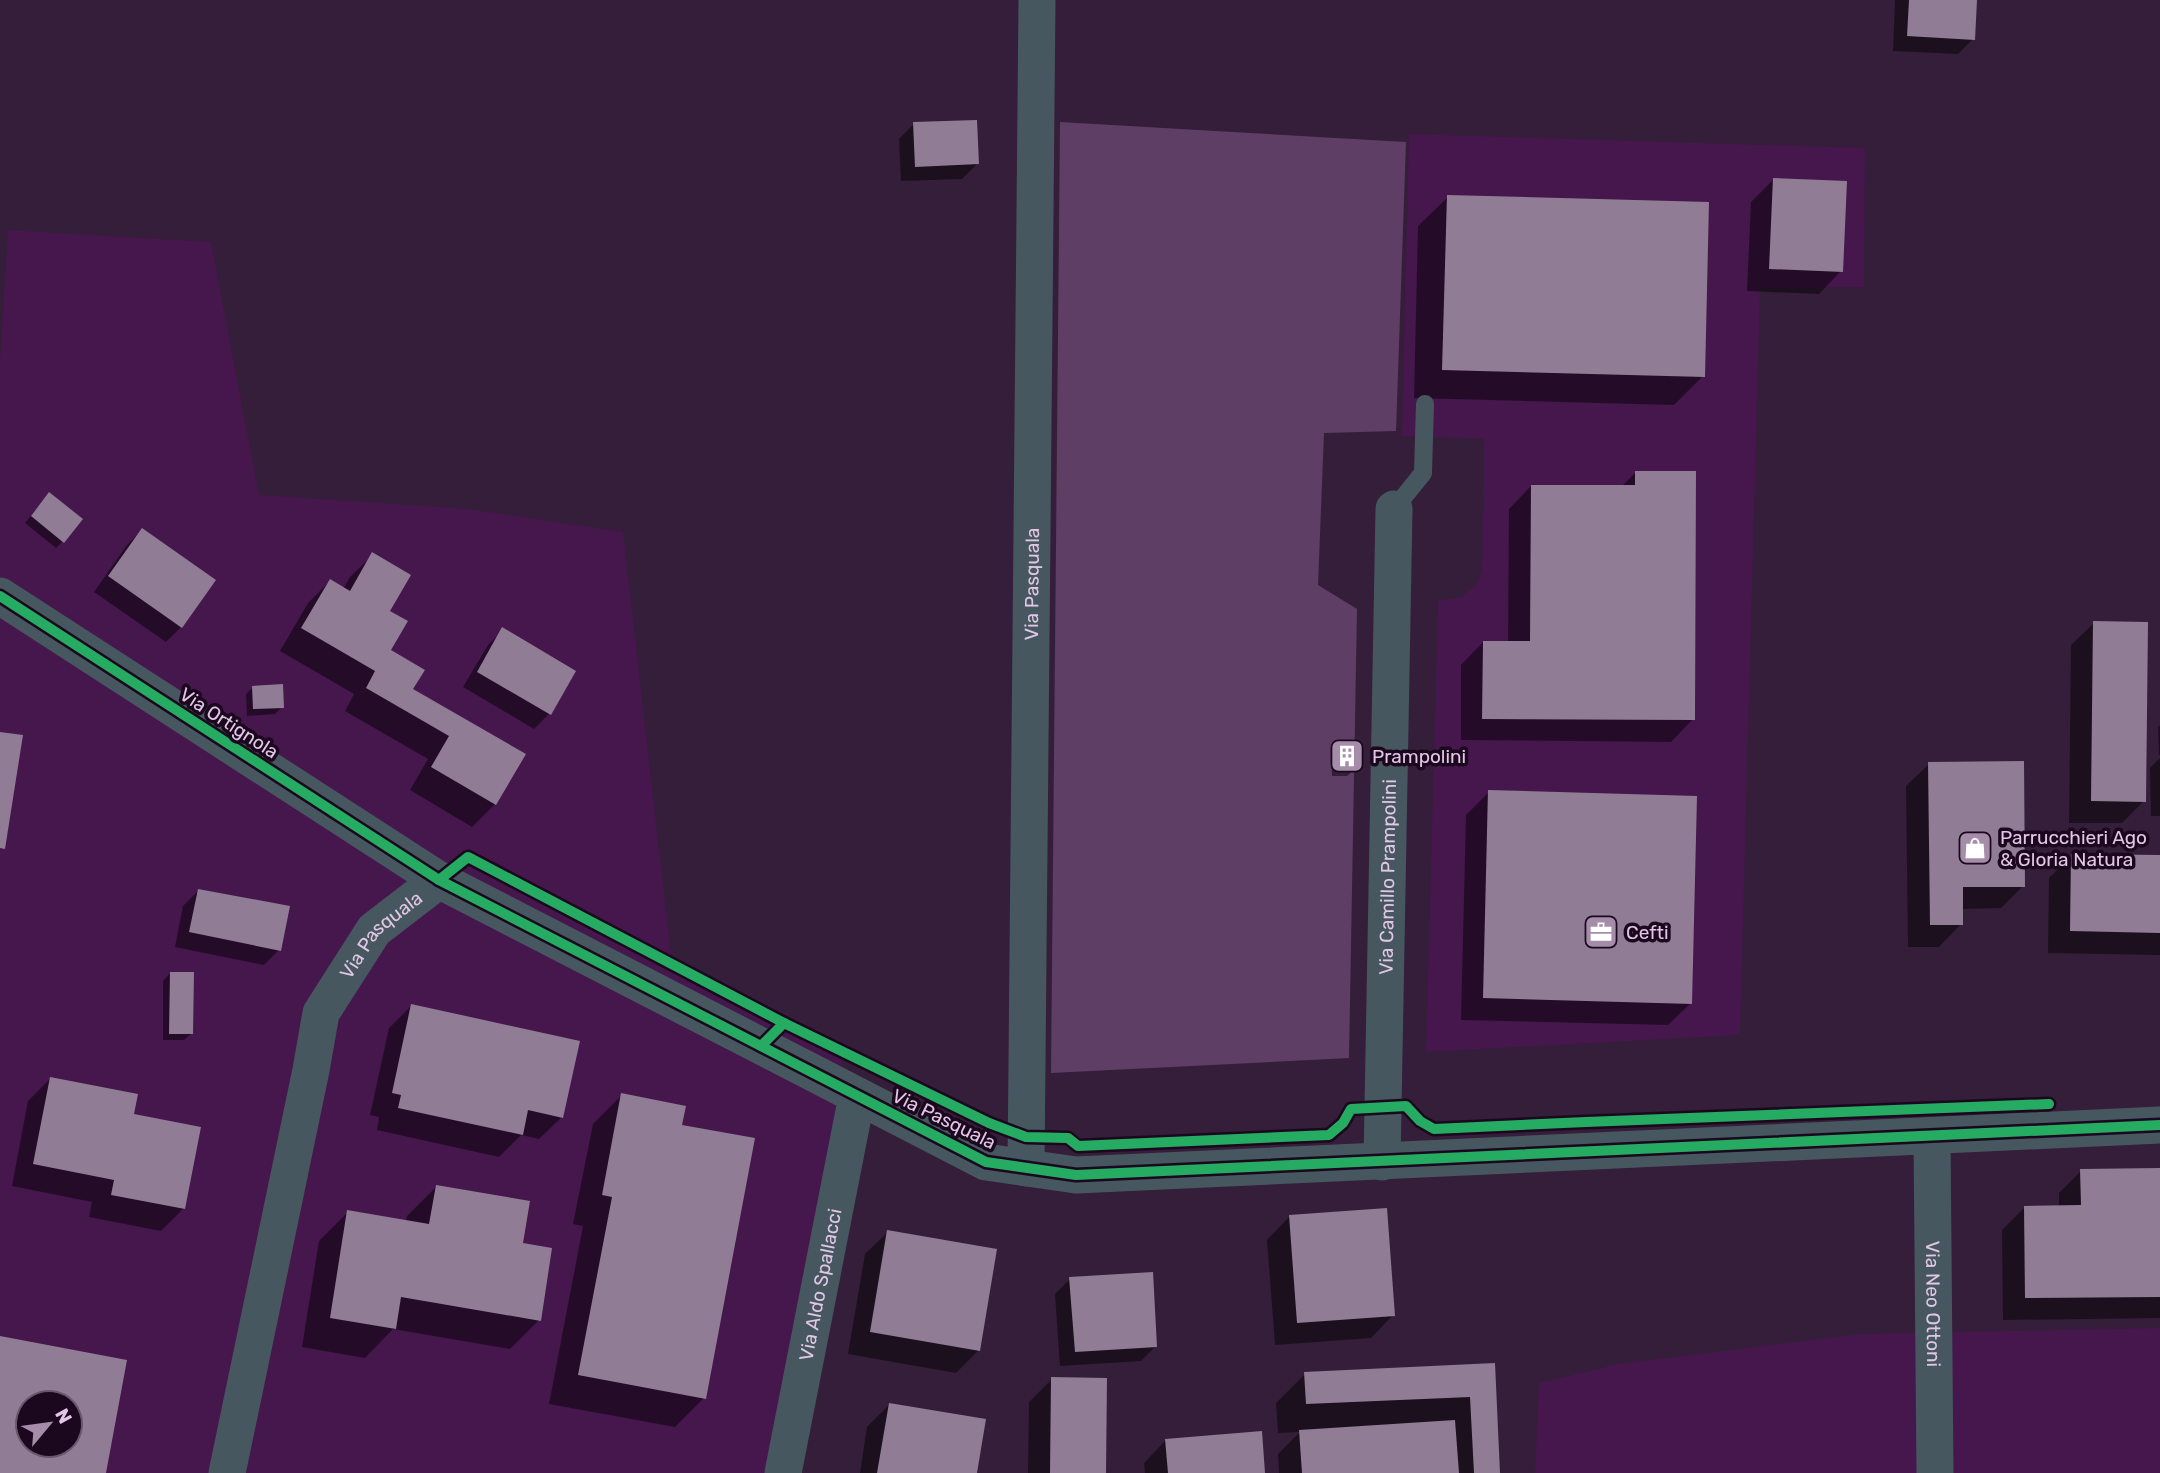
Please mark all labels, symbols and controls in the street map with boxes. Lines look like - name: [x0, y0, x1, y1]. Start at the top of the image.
- street label: Via Pasquala: [1019, 528, 1044, 641]
- street label: Via Ortignola: [175, 683, 283, 763]
- building icon: Prampolini: [1328, 737, 1366, 775]
- place label: Prampolini: [1372, 745, 1466, 768]
- street label: Via Camillo Prampolini: [1374, 779, 1401, 975]
- place label: Parrucchieri Ago & Gloria Natura: [2000, 826, 2147, 871]
- shop icon: Parrucchieri Ago & Gloria Natura: [1956, 829, 1994, 867]
- street label: Via Pasquala: [334, 886, 426, 983]
- office icon: Cefti: [1582, 913, 1620, 951]
- place label: Cefti: [1626, 921, 1669, 944]
- street label: Via Pasquala: [888, 1084, 1000, 1154]
- street label: Via Aldo Spallacci: [794, 1206, 846, 1363]
- street label: Via Neo Ottoni: [1921, 1241, 1946, 1367]
- north arrow: [14, 1389, 84, 1459]
- text: N: [50, 1404, 77, 1428]

